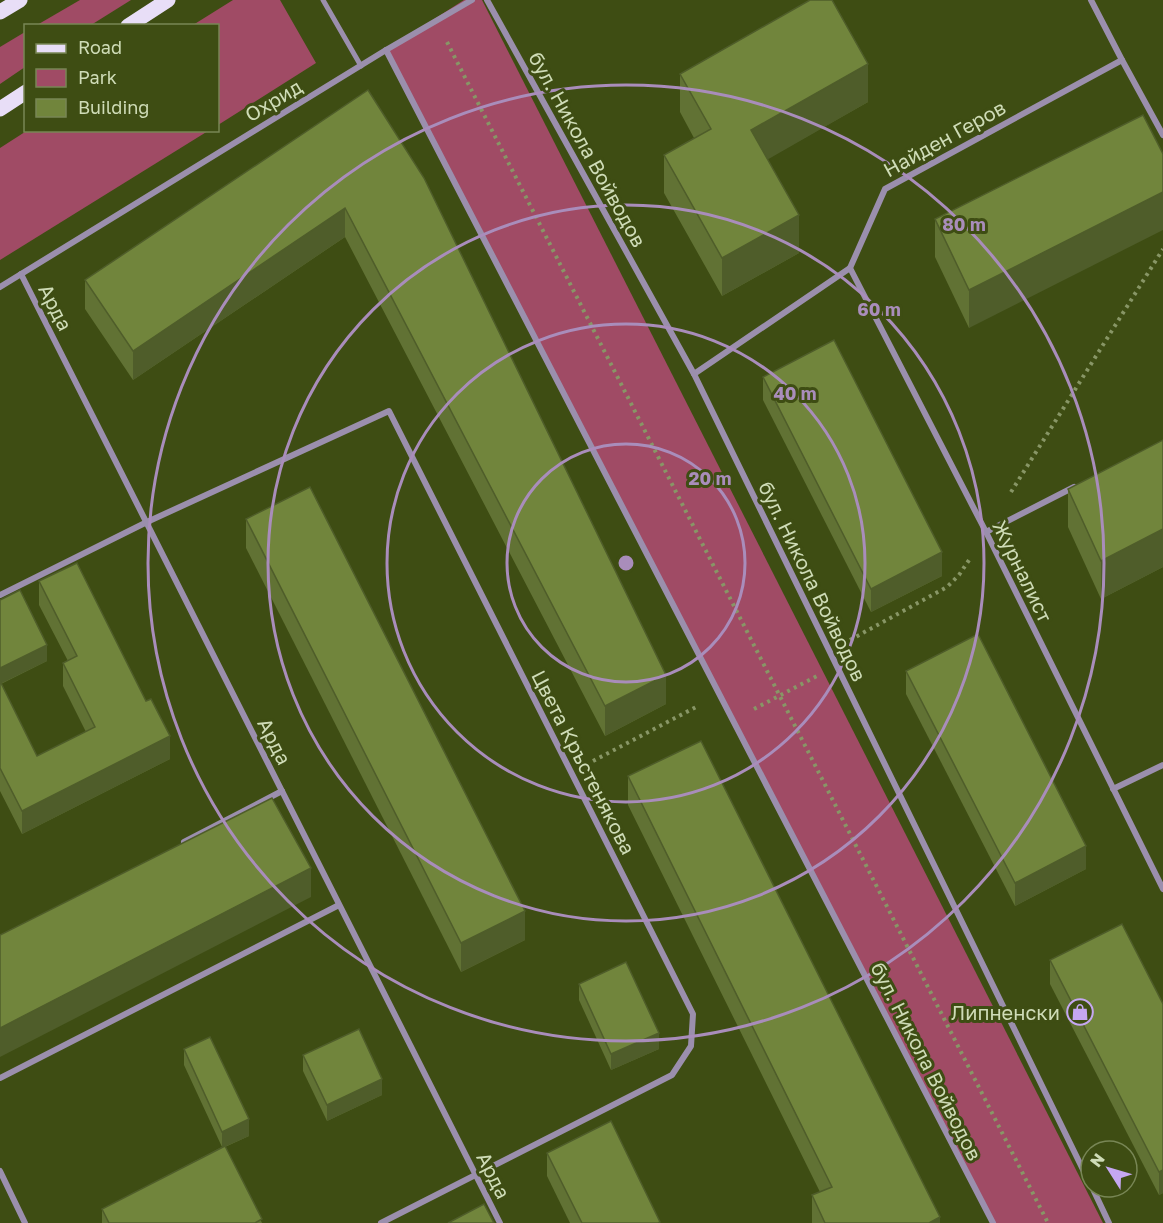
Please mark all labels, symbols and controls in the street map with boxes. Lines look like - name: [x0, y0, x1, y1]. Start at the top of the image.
- legend: [24, 24, 219, 132]
- text: Road: [78, 36, 122, 58]
- street label: бул. Никола Войводов: [524, 47, 652, 251]
- text: Park: [78, 66, 117, 88]
- street label: Охрид: [240, 74, 306, 126]
- street label: Найден Геров: [879, 95, 1009, 181]
- text: Building: [78, 96, 149, 118]
- text: 80 m: [942, 213, 986, 235]
- street label: Арда: [34, 280, 78, 334]
- text: 60 m: [857, 298, 901, 320]
- text: 40 m: [773, 382, 817, 404]
- text: 20 m: [689, 467, 731, 489]
- street label: бул. Никола Войводов: [754, 477, 872, 685]
- street label: Журналист: [988, 516, 1058, 626]
- centre of rings: [616, 553, 636, 573]
- street label: Цвета Кръстенякова: [527, 666, 641, 858]
- street label: Арда: [253, 714, 297, 768]
- street label: бул. Никола Войводов: [867, 958, 987, 1164]
- shop icon: Липненски: [1065, 997, 1095, 1027]
- place label: Липненски: [951, 1000, 1060, 1024]
- north arrow: [1079, 1139, 1139, 1199]
- street label: Арда: [472, 1148, 516, 1202]
- text: N: [1085, 1149, 1109, 1171]

